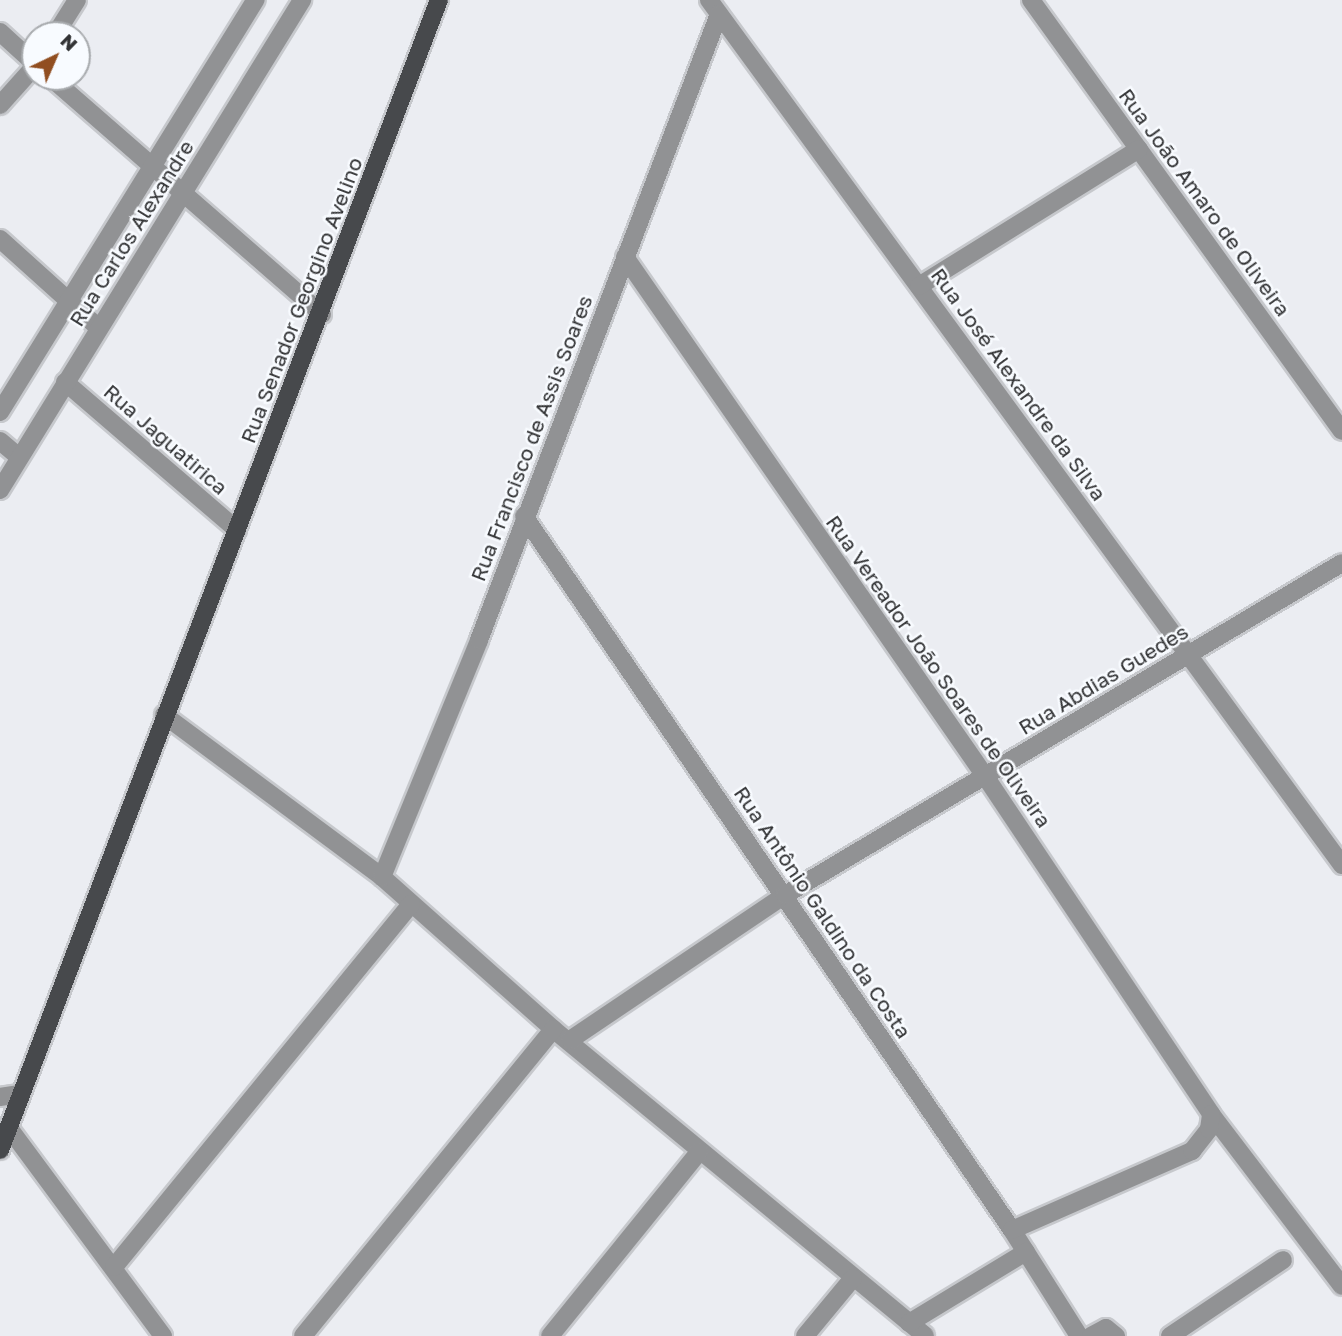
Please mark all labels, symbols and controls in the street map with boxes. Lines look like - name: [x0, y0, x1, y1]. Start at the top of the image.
- north arrow: [21, 21, 91, 91]
- text: N: [56, 29, 83, 55]
- street label: Rua João Amaro de Oliveira: [1114, 83, 1296, 321]
- street label: Rua Carlos Alexandre: [63, 135, 199, 331]
- street label: Rua Senador Georgino Avelino: [235, 154, 367, 446]
- street label: Rua José Alexandre da Silva: [926, 263, 1112, 505]
- street label: Rua Francisco de Assis Soares: [465, 291, 597, 585]
- street label: Rua Jaguatirica: [99, 378, 233, 500]
- street label: Rua Vereador João Soares de Oliveira: [821, 510, 1057, 832]
- street label: Rua Abdias Guedes: [1014, 618, 1192, 740]
- street label: Rua Antônio Galdino da Costa: [729, 781, 917, 1043]

